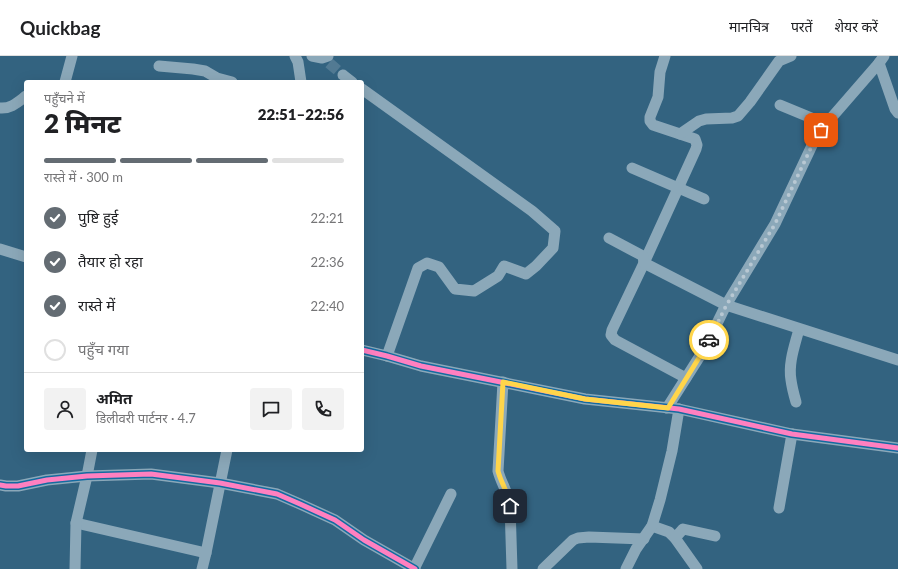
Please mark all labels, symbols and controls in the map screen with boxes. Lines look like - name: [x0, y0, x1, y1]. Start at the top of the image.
- text: Quickbag: [20, 16, 101, 39]
- text: मानचित्र: [729, 18, 769, 35]
- text: परतें: [791, 18, 813, 35]
- text: शेयर करें: [835, 18, 878, 35]
- text: पहुँचने में: [44, 90, 85, 106]
- text: 22:51–22:56: [258, 105, 344, 123]
- text: 2 मिनट: [44, 107, 121, 139]
- pin: [804, 113, 838, 147]
- icon: bag: [810, 119, 832, 141]
- text: रास्ते में · 300 m: [44, 169, 123, 185]
- icon: check: [44, 207, 66, 229]
- text: पुष्टि हुई: [78, 208, 118, 226]
- text: 22:21: [311, 210, 344, 226]
- icon: check: [44, 251, 66, 273]
- text: तैयार हो रहा: [78, 252, 143, 270]
- text: 22:36: [311, 254, 344, 270]
- icon: check: [44, 295, 66, 317]
- text: रास्ते में: [78, 296, 115, 314]
- text: 22:40: [311, 298, 344, 314]
- courier: [689, 320, 729, 360]
- icon: car: [698, 329, 720, 351]
- text: पहुँच गया: [78, 340, 129, 358]
- button: person: [44, 388, 86, 430]
- button: chat: [250, 388, 292, 430]
- button: phone: [302, 388, 344, 430]
- text: अमित: [96, 389, 132, 407]
- text: डिलीवरी पार्टनर · 4.7: [96, 410, 196, 426]
- pin: [493, 489, 527, 523]
- icon: home: [499, 495, 521, 517]

